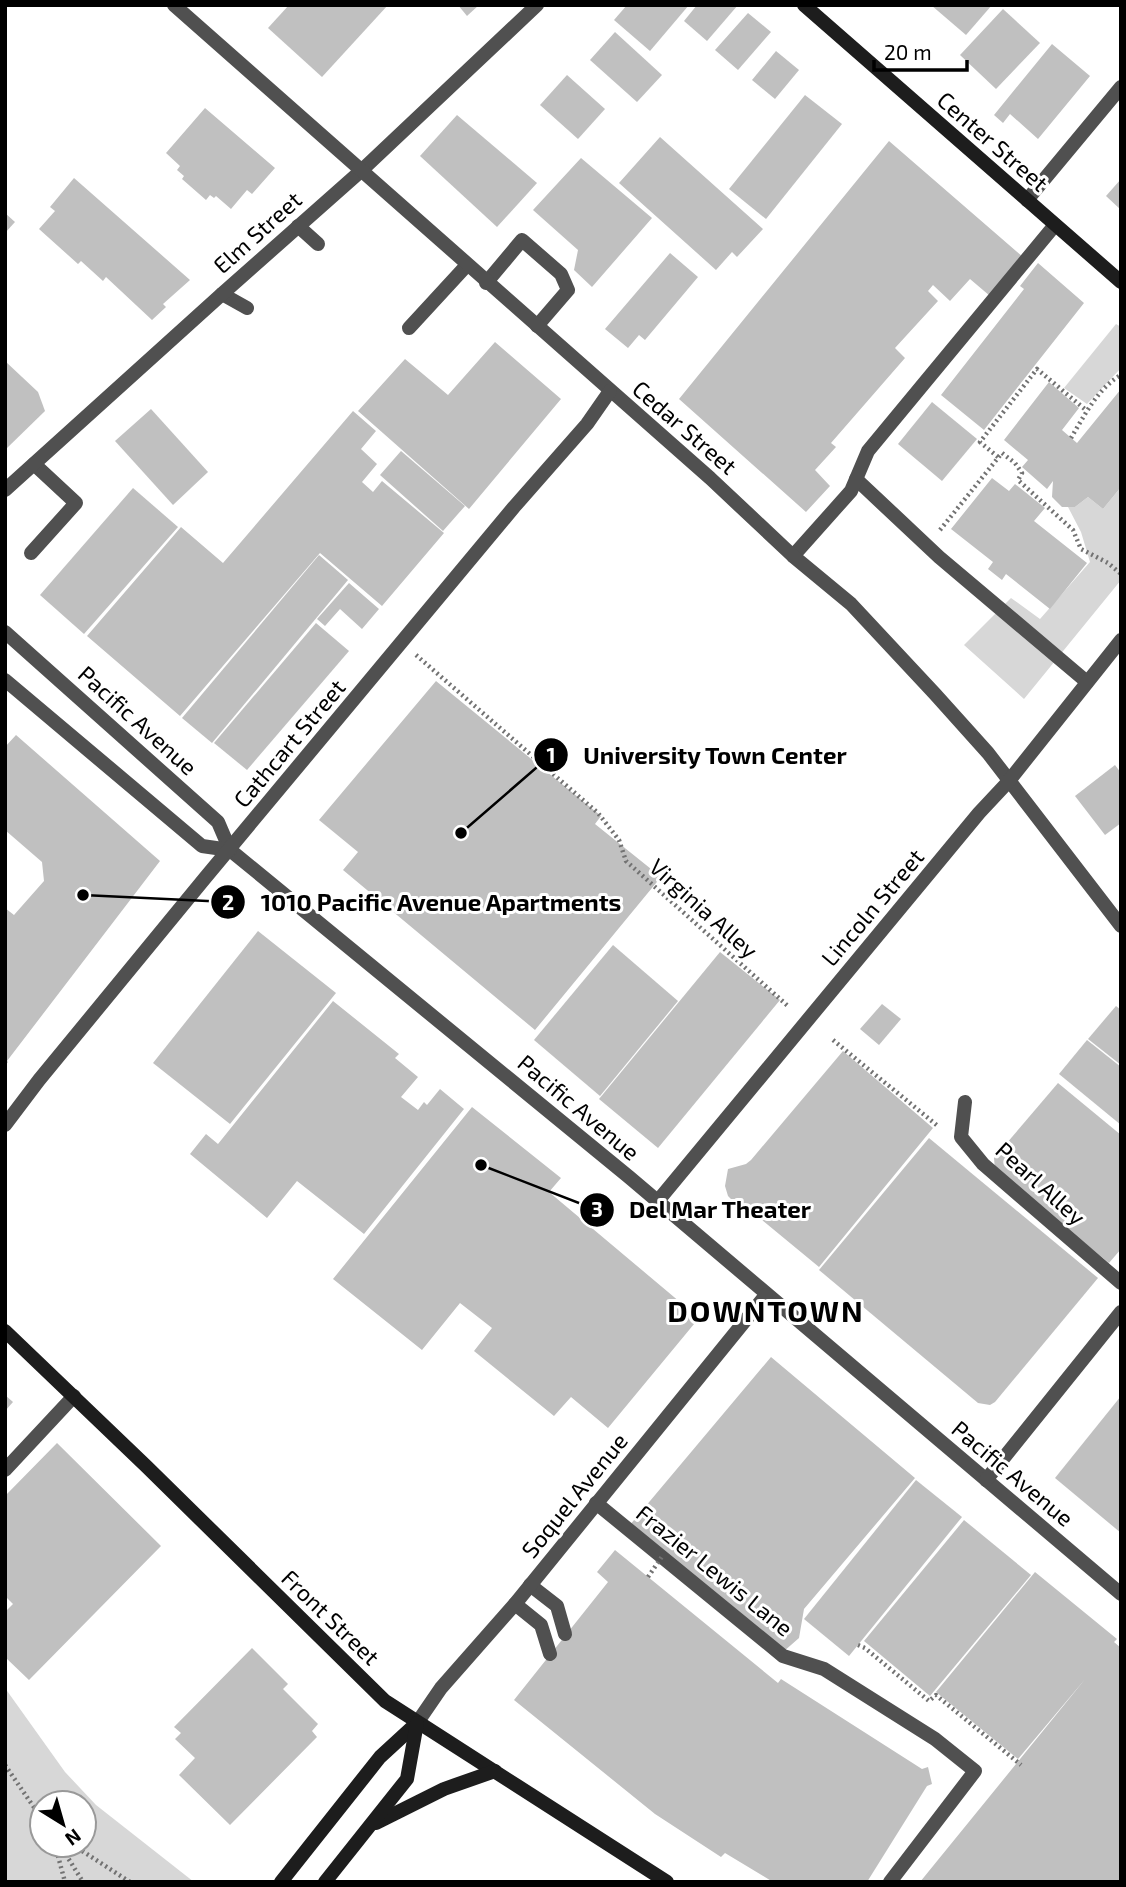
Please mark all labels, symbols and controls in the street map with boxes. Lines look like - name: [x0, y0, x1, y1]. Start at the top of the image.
- scale bar: [874, 28, 967, 72]
- text: 20 m: [884, 39, 932, 64]
- street label: Center Street: [932, 85, 1054, 197]
- street label: Elm Street: [207, 185, 307, 279]
- street label: Cedar Street: [627, 374, 743, 480]
- street label: Pacific Avenue: [73, 659, 203, 781]
- street label: Cathcart Street: [227, 673, 351, 813]
- callout: University Town Center: [533, 733, 861, 778]
- text: University Town Center: [583, 740, 847, 769]
- text: 1: [546, 742, 556, 767]
- street label: Lincoln Street: [815, 843, 929, 971]
- street label: Virginia Alley: [644, 852, 764, 964]
- callout: 1010 Pacific Avenue Apartments: [211, 880, 636, 925]
- text: 1010 Pacific Avenue Apartments: [261, 887, 621, 916]
- text: 2: [222, 889, 234, 914]
- street label: Pacific Avenue: [513, 1048, 645, 1166]
- street label: Pearl Alley: [990, 1135, 1092, 1231]
- callout: Del Mar Theater: [580, 1187, 826, 1232]
- text: Del Mar Theater: [629, 1194, 812, 1223]
- text: 3: [591, 1196, 603, 1221]
- district label: DOWNTOWN: [667, 1292, 865, 1328]
- street label: Pacific Avenue: [947, 1414, 1079, 1532]
- street label: Soquel Avenue: [515, 1427, 633, 1563]
- street label: Frazier Lewis Lane: [631, 1498, 799, 1642]
- street label: Front Street: [276, 1563, 386, 1671]
- north arrow: [28, 1789, 98, 1859]
- text: N: [61, 1825, 86, 1851]

